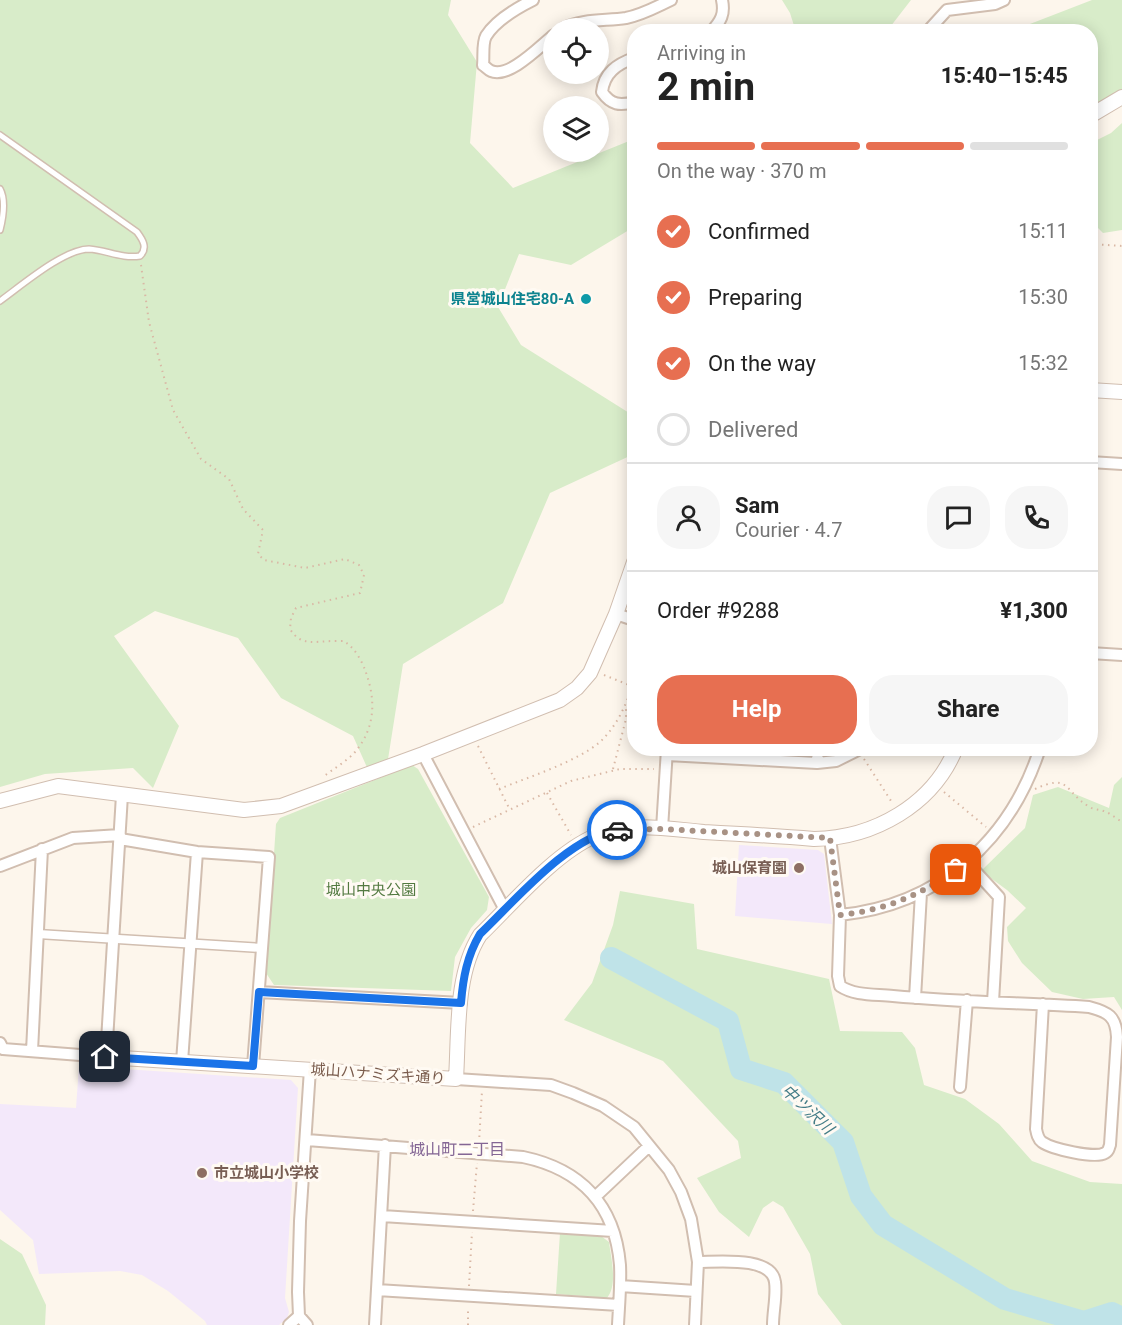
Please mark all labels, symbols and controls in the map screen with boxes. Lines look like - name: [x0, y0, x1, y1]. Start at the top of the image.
- map controls: [543, 18, 609, 162]
- button: locate: [543, 18, 609, 84]
- text: Arriving in: [657, 41, 746, 65]
- text: 15:40–15:45: [941, 63, 1068, 88]
- text: 2 min: [657, 64, 755, 110]
- button: layers: [543, 96, 609, 162]
- text: On the way · 370 m: [657, 159, 826, 183]
- icon: check: [657, 215, 690, 248]
- text: Confirmed: [708, 219, 810, 244]
- text: 15:11: [1018, 219, 1068, 243]
- icon: check: [657, 281, 690, 314]
- text: Preparing: [708, 285, 802, 310]
- text: 15:30: [1018, 285, 1068, 309]
- place label: 県営城山住宅80-A: [451, 290, 575, 308]
- marker: 県営城山住宅80-A: [579, 292, 593, 306]
- icon: check: [657, 347, 690, 380]
- text: On the way: [708, 351, 816, 376]
- text: 15:32: [1018, 351, 1068, 375]
- text: Delivered: [708, 417, 798, 442]
- button: person: [657, 486, 720, 549]
- button: chat: [927, 486, 990, 549]
- button: phone: [1005, 486, 1068, 549]
- text: Sam: [735, 493, 779, 518]
- text: Courier · 4.7: [735, 518, 842, 542]
- text: Order #9288: [657, 598, 779, 623]
- text: ¥1,300: [1000, 598, 1068, 623]
- button: Help: [657, 675, 857, 744]
- button: Share: [869, 675, 1068, 744]
- courier: [587, 800, 647, 860]
- icon: car: [601, 814, 634, 847]
- pin: [930, 844, 981, 895]
- icon: bag: [939, 853, 972, 886]
- place label: 城山保育園: [712, 859, 787, 877]
- marker: 城山保育園: [792, 861, 806, 875]
- park label: 城山中央公園: [326, 881, 416, 899]
- pin: [79, 1031, 130, 1082]
- icon: home: [88, 1040, 121, 1073]
- street label: 城山ハナミズキ通り: [310, 1060, 446, 1088]
- water label: 中ツ沢川: [778, 1081, 839, 1139]
- district label: 城山町二丁目: [409, 1140, 505, 1159]
- place label: 市立城山小学校: [214, 1164, 319, 1182]
- marker: 市立城山小学校: [195, 1166, 209, 1180]

